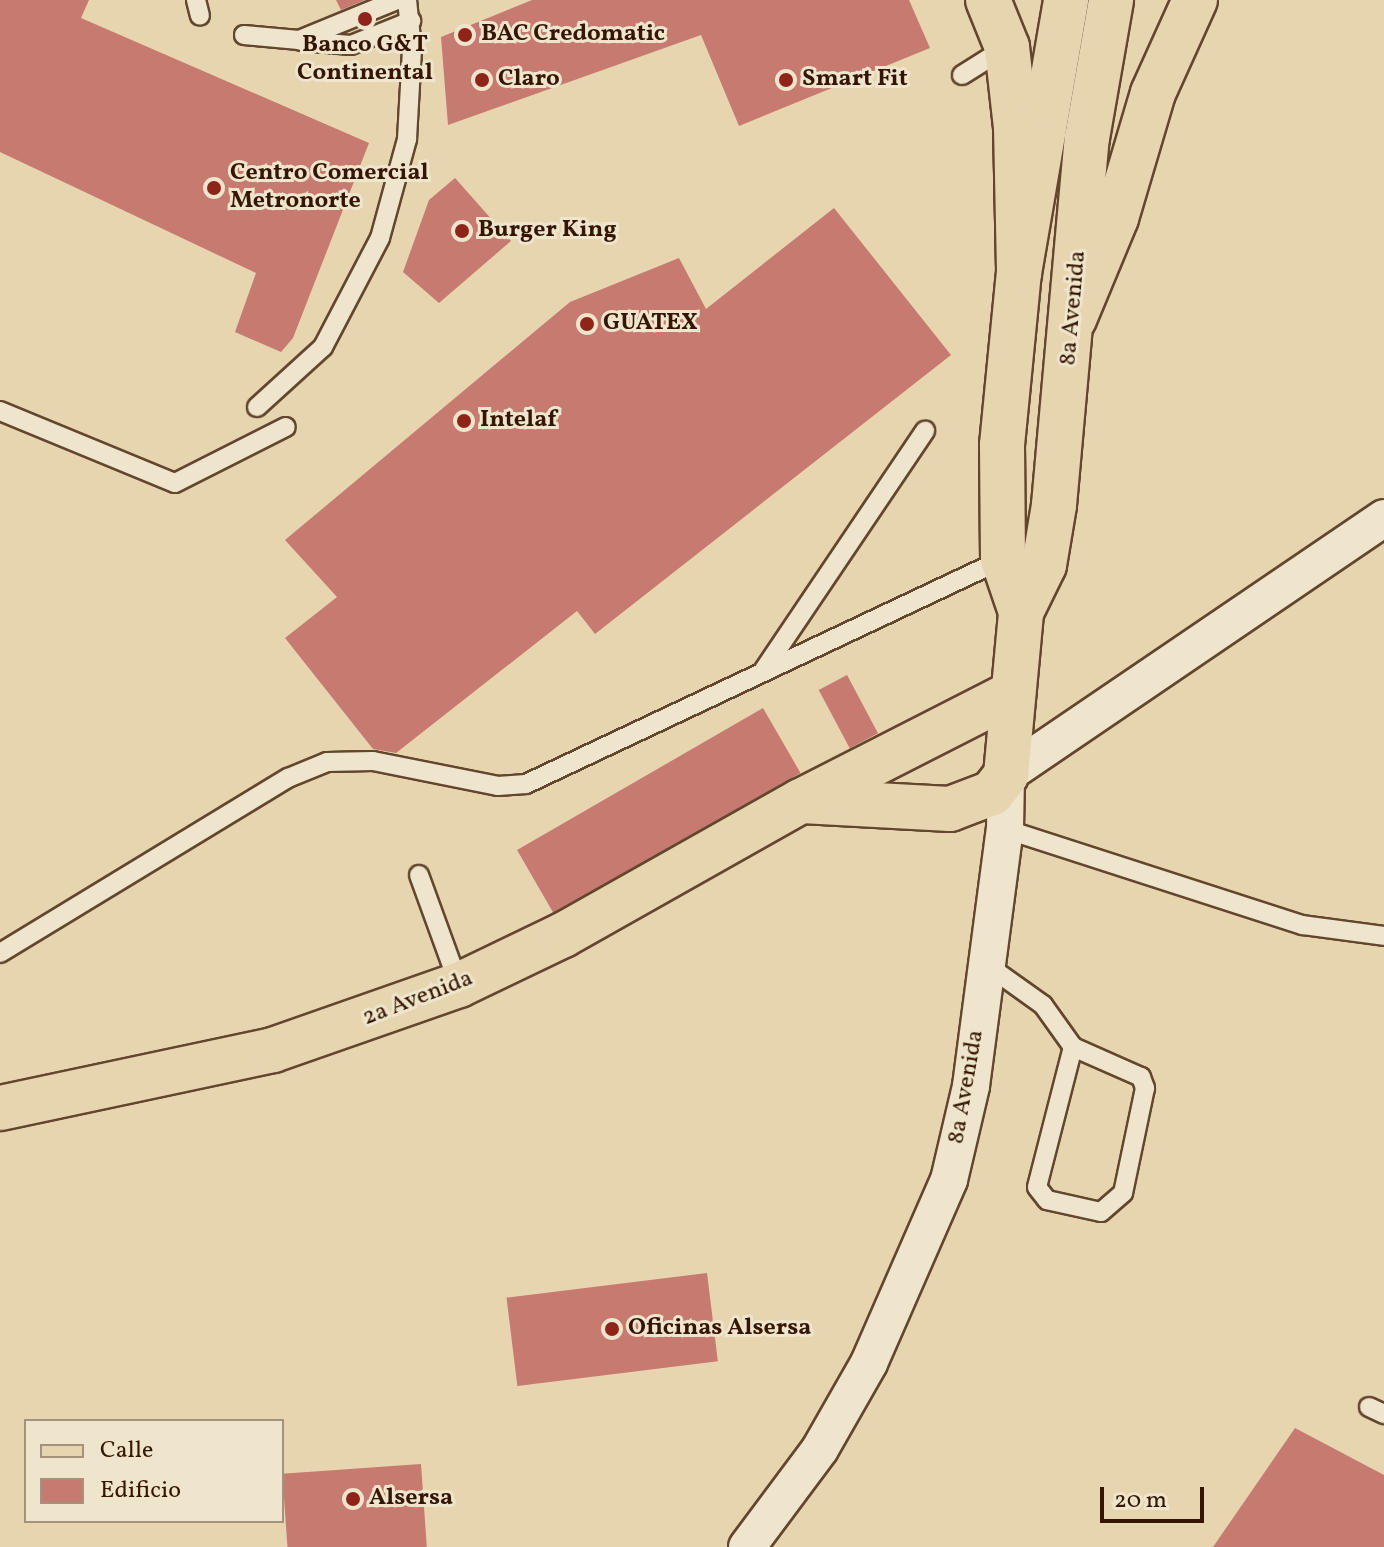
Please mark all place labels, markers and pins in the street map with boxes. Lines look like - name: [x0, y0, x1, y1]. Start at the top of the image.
- marker: Banco G&T Continental: [356, 10, 374, 28]
- place label: BAC Credomatic: [481, 21, 665, 49]
- marker: BAC Credomatic: [456, 26, 474, 44]
- place label: Banco G&T Continental: [297, 32, 433, 88]
- place label: Claro: [498, 66, 560, 94]
- place label: Smart Fit: [802, 66, 908, 94]
- marker: Claro: [473, 71, 491, 89]
- marker: Smart Fit: [777, 71, 795, 89]
- place label: Centro Comercial Metronorte: [230, 160, 429, 216]
- marker: Centro Comercial Metronorte: [205, 179, 223, 197]
- place label: Burger King: [478, 217, 617, 245]
- marker: Burger King: [453, 222, 471, 240]
- place label: GUATEX: [603, 310, 698, 338]
- marker: GUATEX: [578, 315, 596, 333]
- place label: Intelaf: [480, 407, 557, 435]
- marker: Intelaf: [455, 412, 473, 430]
- place label: Oficinas Alsersa: [628, 1315, 811, 1343]
- marker: Oficinas Alsersa: [603, 1320, 621, 1338]
- place label: Alsersa: [369, 1485, 453, 1513]
- marker: Alsersa: [344, 1490, 362, 1508]

